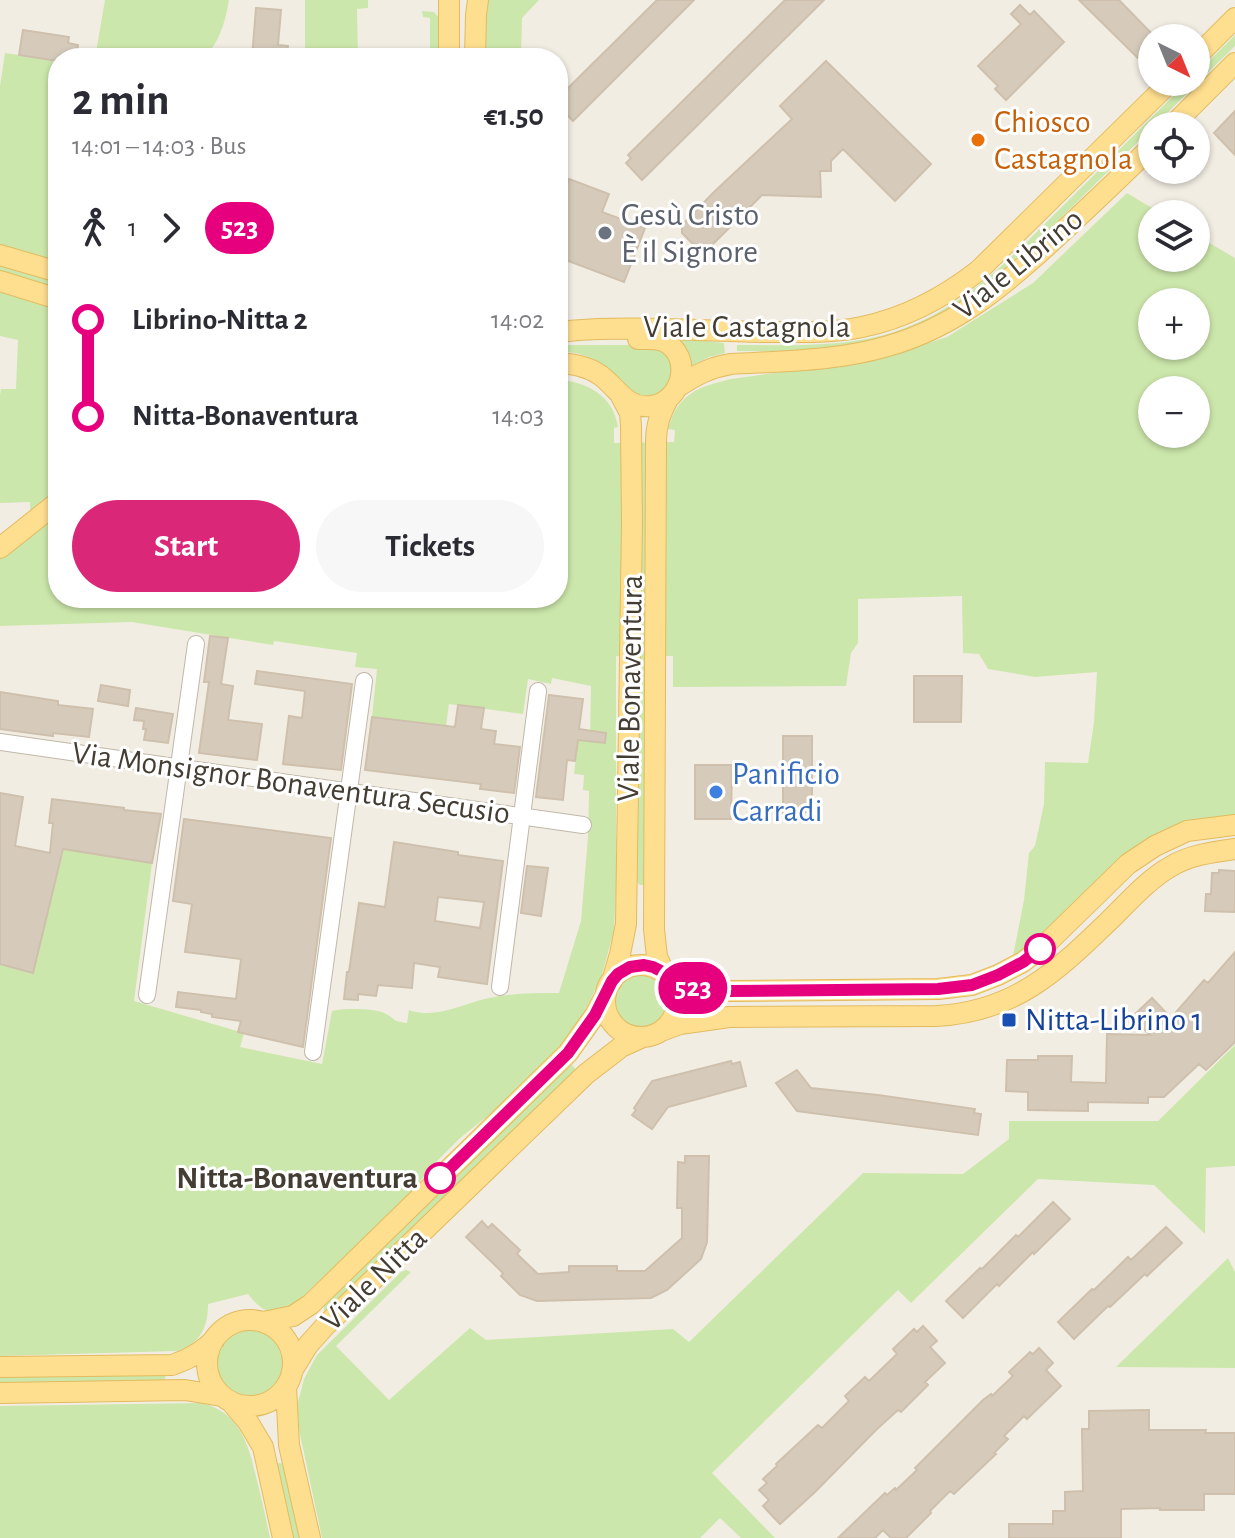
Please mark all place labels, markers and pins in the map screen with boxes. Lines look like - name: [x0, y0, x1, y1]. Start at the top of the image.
- place label: Chiosco Castagnola: [994, 106, 1133, 175]
- marker: Chiosco Castagnola: [969, 131, 987, 149]
- place label: Gesù Cristo È il Signore: [621, 199, 759, 268]
- marker: Gesù Cristo È il Signore: [596, 224, 614, 242]
- place label: Panificio Carradi: [732, 758, 840, 827]
- marker: Panificio Carradi: [707, 783, 725, 801]
- unlabelled marker: [1025, 934, 1055, 964]
- place label: Nitta-Librino 1: [1025, 1004, 1202, 1036]
- marker: Nitta-Librino 1: [1000, 1011, 1018, 1029]
- place label: Nitta-Bonaventura: [176, 1162, 418, 1194]
- marker: Nitta-Bonaventura: [425, 1163, 455, 1193]

